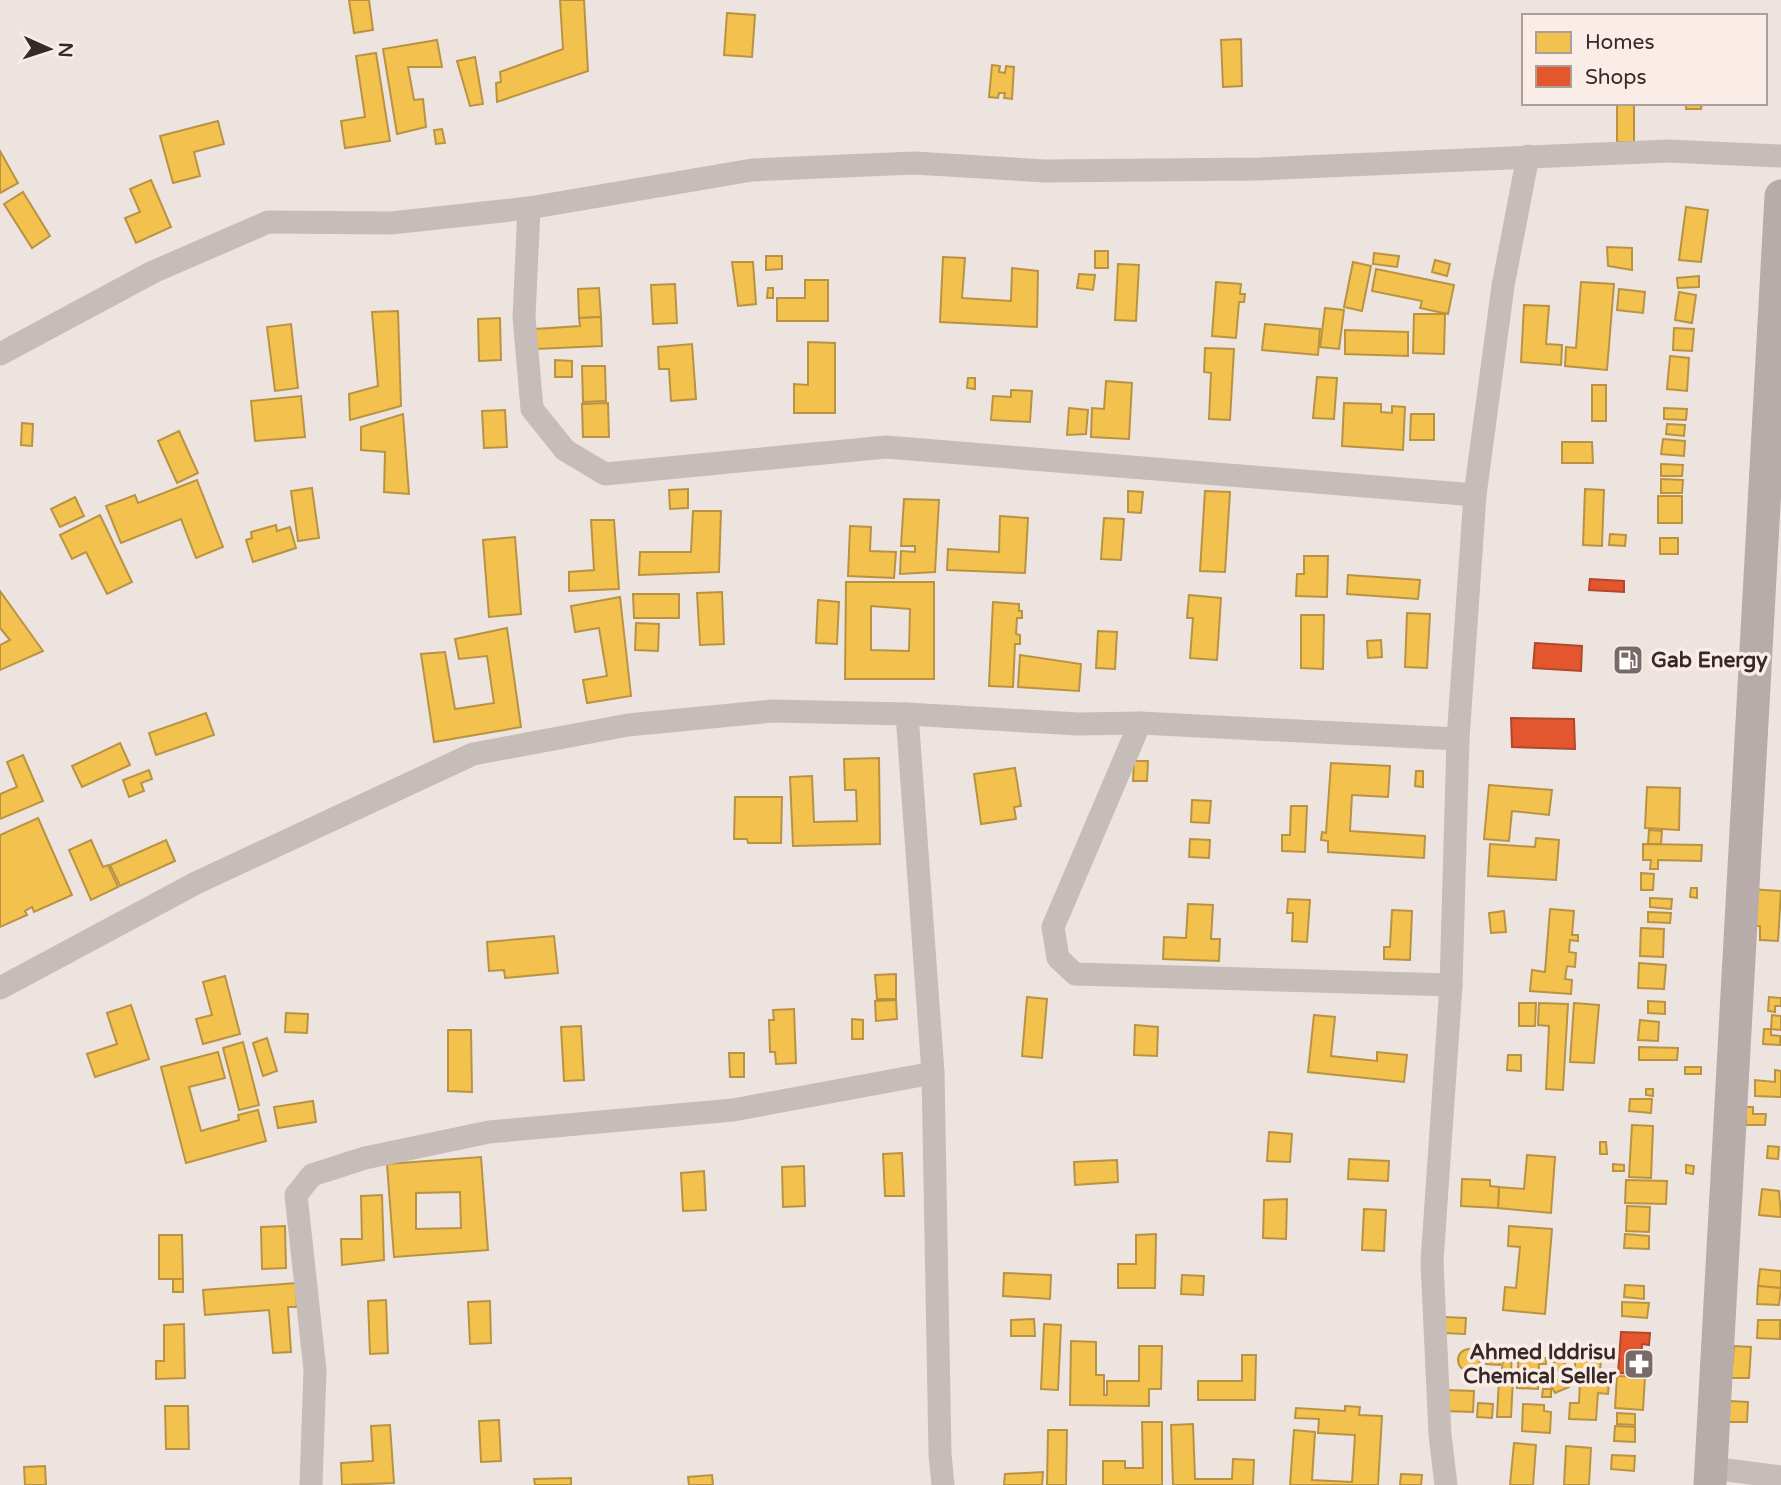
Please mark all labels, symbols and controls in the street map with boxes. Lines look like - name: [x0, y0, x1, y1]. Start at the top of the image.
- north arrow: [14, 14, 84, 84]
- legend: [1522, 14, 1767, 105]
- text: Homes: [1585, 30, 1655, 55]
- text: N: [54, 42, 76, 58]
- text: Shops: [1585, 65, 1647, 90]
- fuel station icon: Gab Energy: [1611, 643, 1645, 677]
- place label: Gab Energy: [1651, 648, 1768, 673]
- place label: Ahmed Iddrisu Chemical Seller: [1463, 1340, 1617, 1389]
- pharmacy icon: Ahmed Iddrisu Chemical Seller: [1622, 1347, 1656, 1381]

